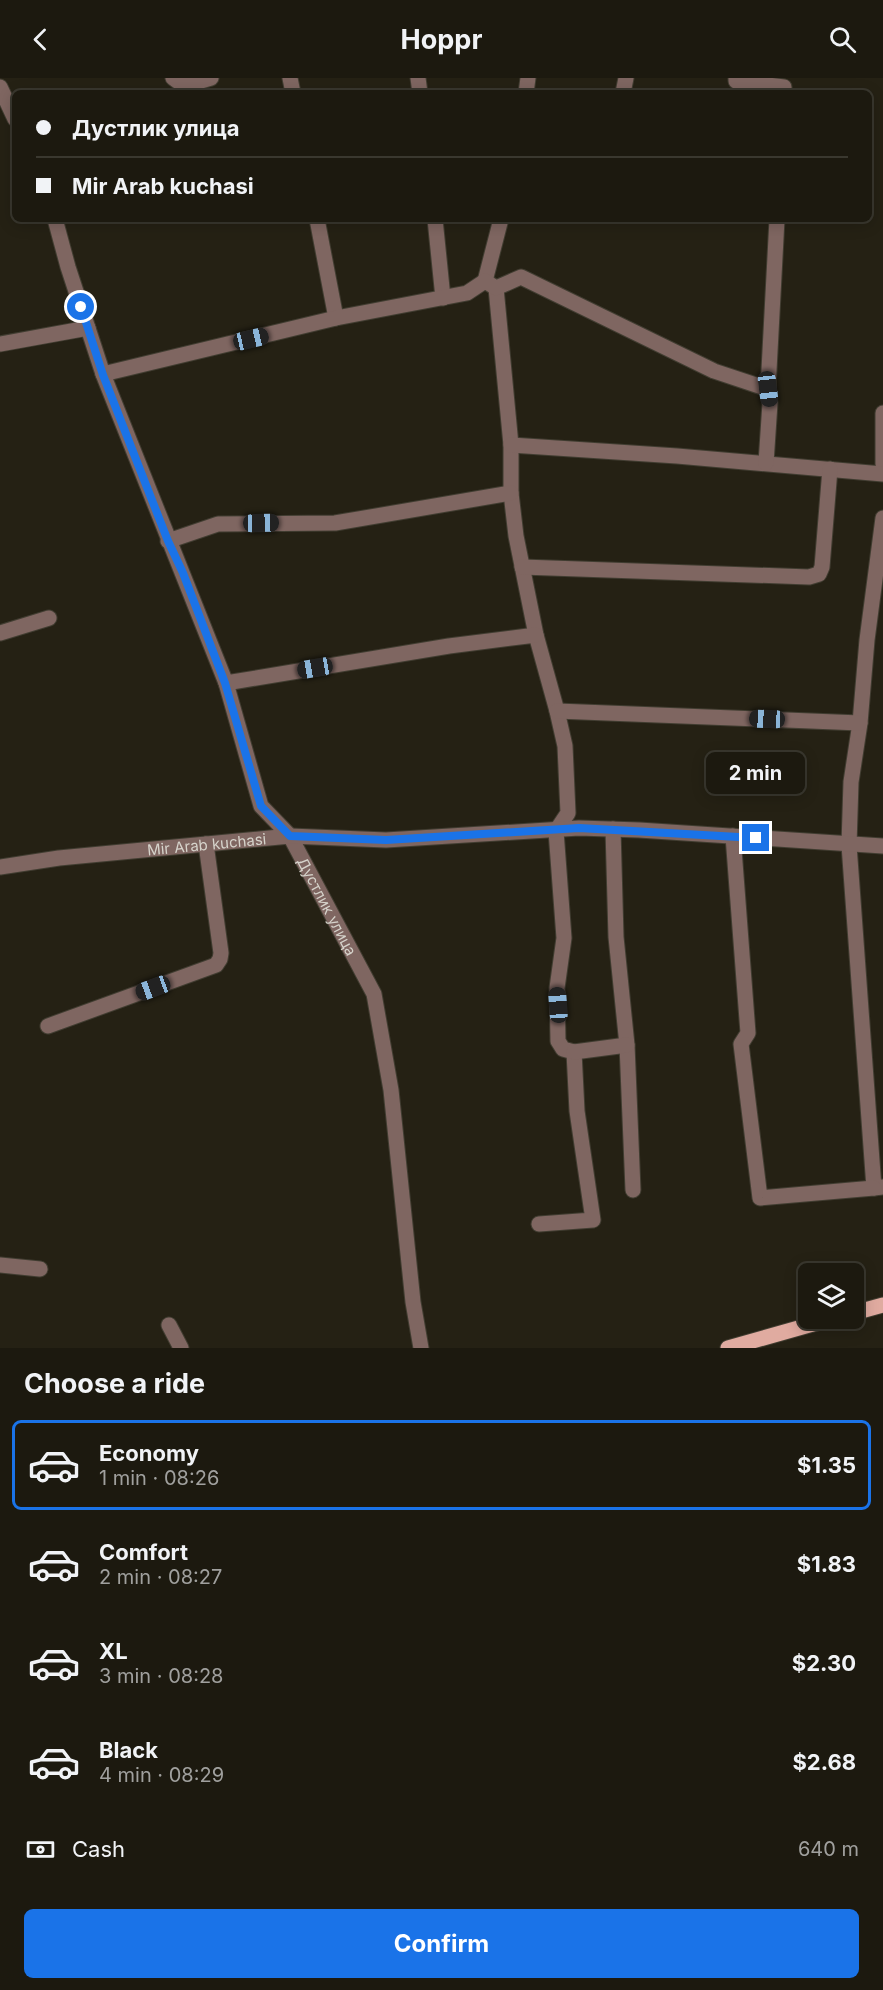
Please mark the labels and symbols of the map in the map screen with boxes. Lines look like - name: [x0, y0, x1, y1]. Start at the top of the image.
- route start: [67, 293, 94, 320]
- car: [231, 326, 271, 352]
- car: [757, 370, 779, 408]
- car: [243, 514, 279, 532]
- car: [296, 656, 334, 680]
- car: [749, 709, 785, 729]
- callout: 2 min: [706, 751, 806, 793]
- route end: [742, 824, 769, 851]
- street label: Mir Arab kuchasi: [146, 829, 267, 859]
- street label: Дустлик улица: [293, 854, 361, 959]
- car: [133, 973, 173, 1003]
- car: [548, 986, 568, 1024]

